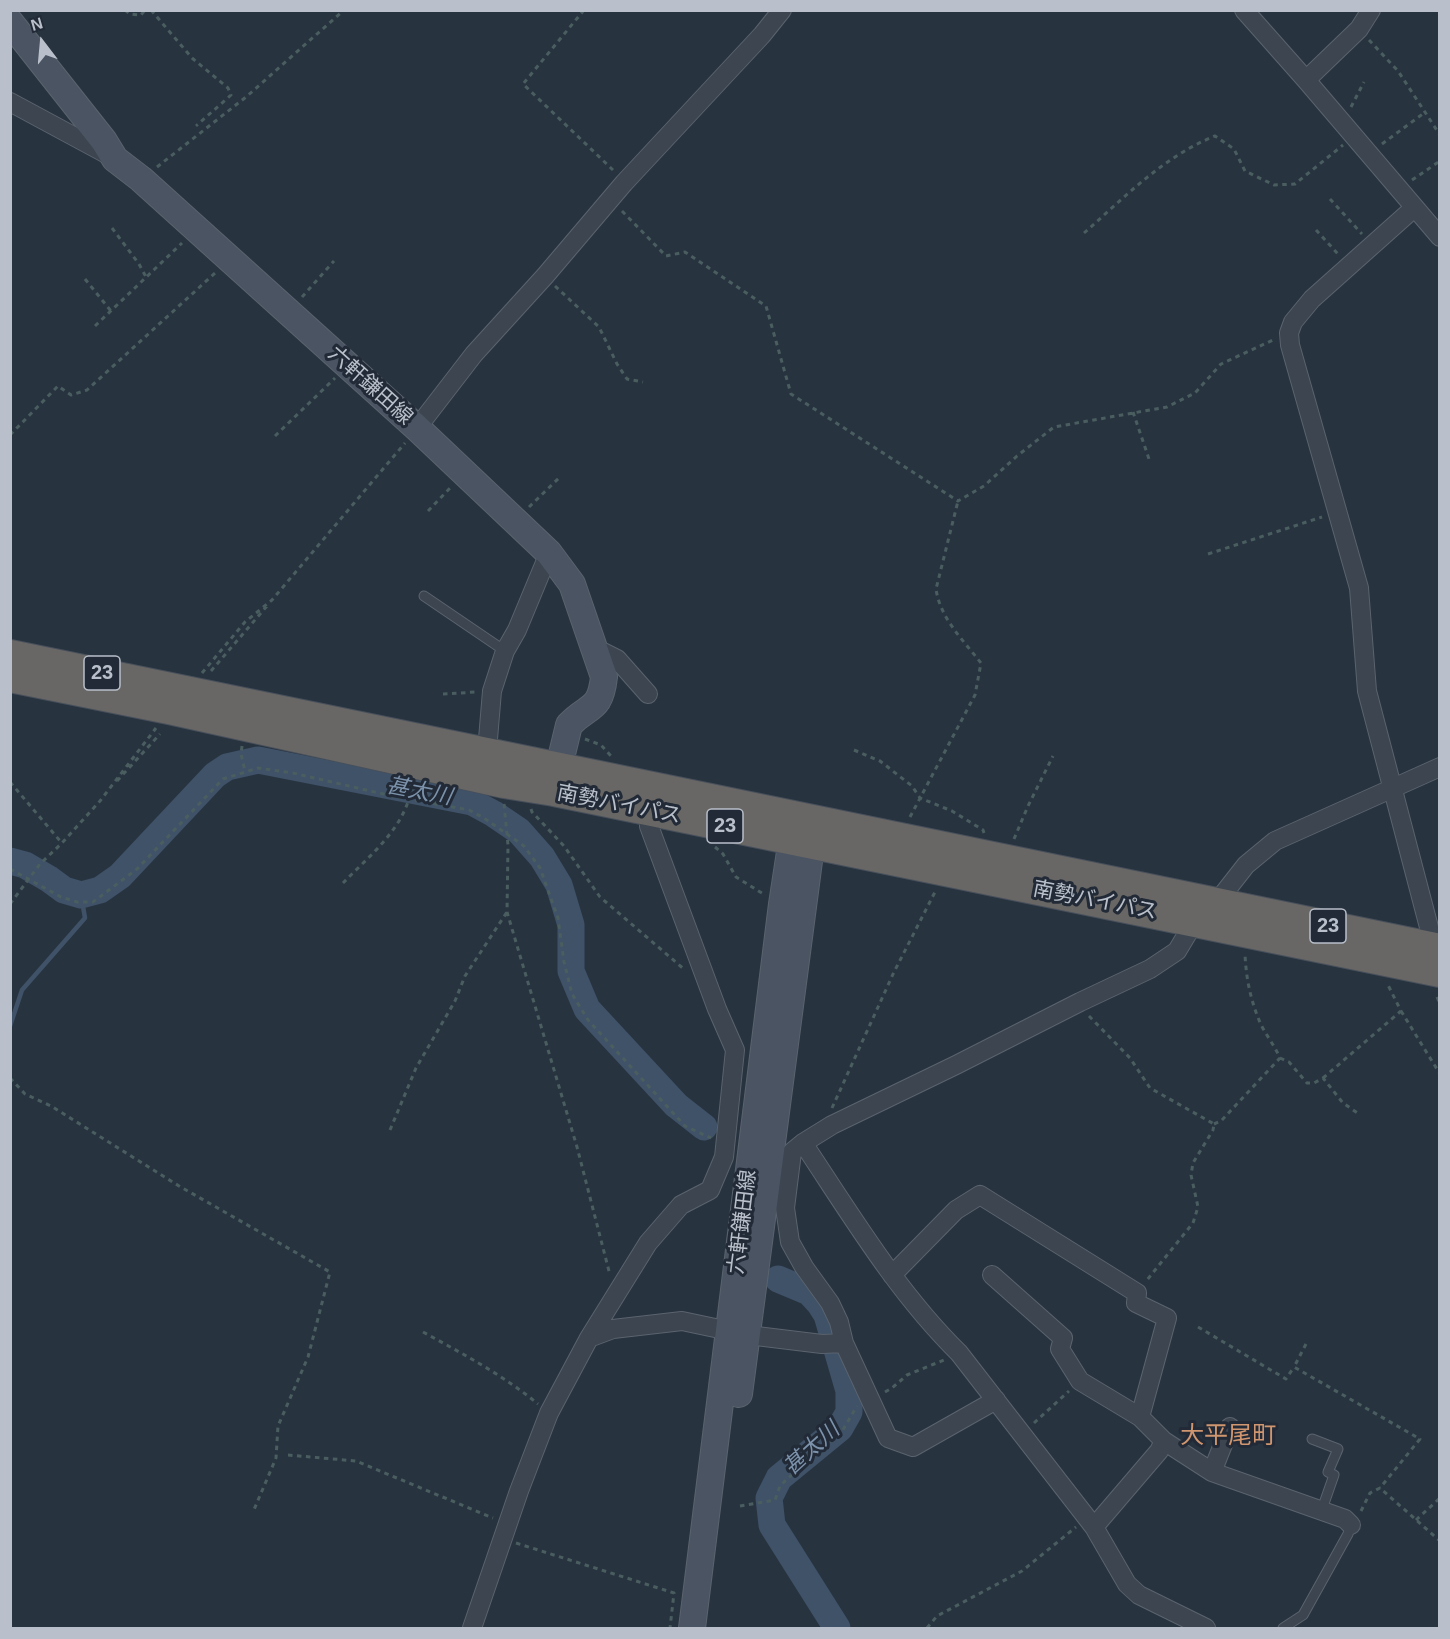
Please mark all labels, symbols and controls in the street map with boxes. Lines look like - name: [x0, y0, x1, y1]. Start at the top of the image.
- north arrow: [12, 12, 72, 72]
- text: N: [29, 14, 45, 34]
- street label: 六軒鎌田線: [323, 342, 417, 430]
- road number: 23: [84, 656, 120, 690]
- water label: 甚太川: [384, 773, 454, 811]
- street label: 南勢バイパス: [555, 781, 683, 829]
- road number: 23: [707, 809, 743, 843]
- street label: 南勢バイパス: [1031, 877, 1159, 925]
- road number: 23: [1310, 909, 1346, 943]
- street label: 六軒鎌田線: [724, 1168, 762, 1276]
- water label: 甚太川: [779, 1417, 845, 1481]
- district label: 大平尾町: [1180, 1422, 1276, 1450]

